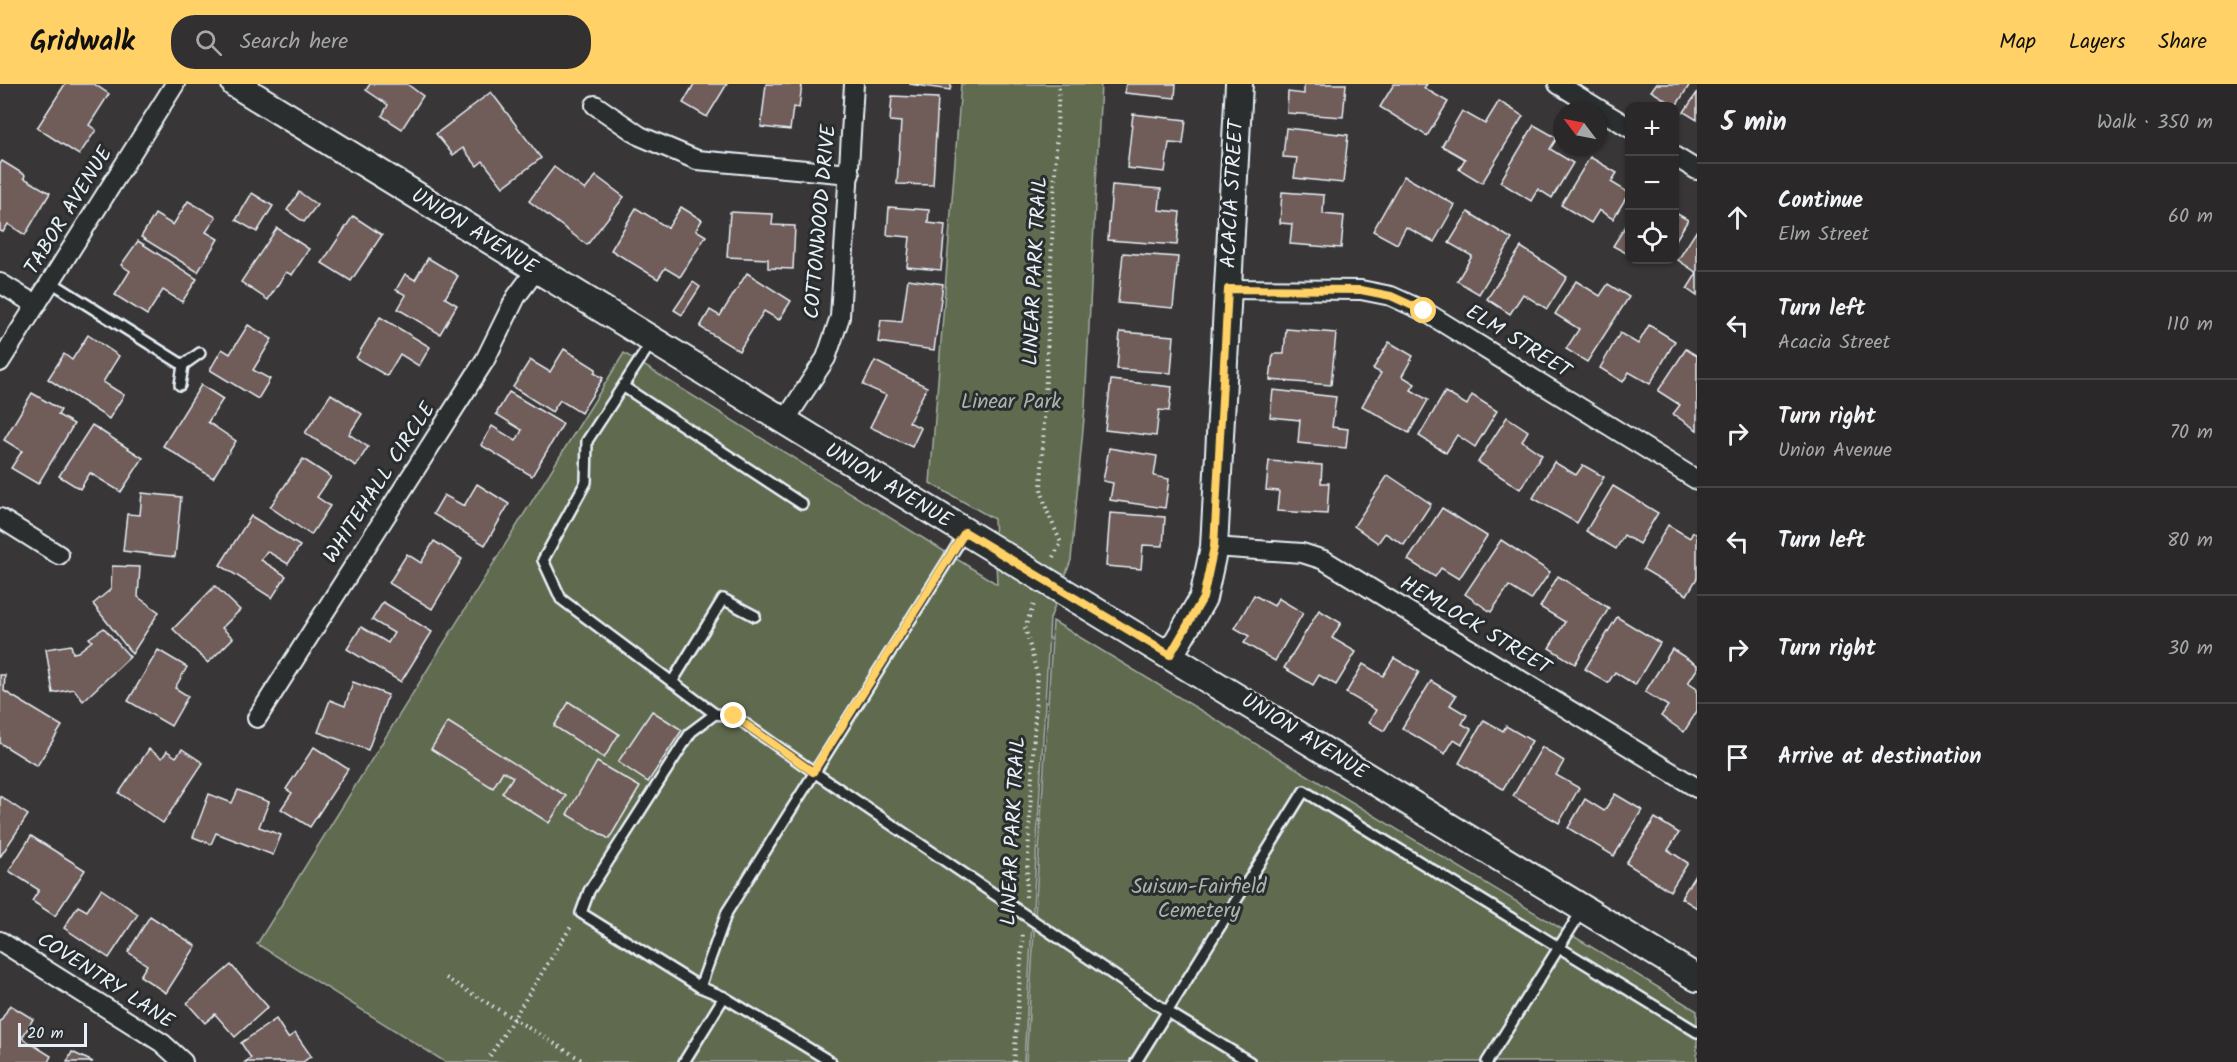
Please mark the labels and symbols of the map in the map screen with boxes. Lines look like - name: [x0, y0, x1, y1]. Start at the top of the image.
- north arrow: [1553, 102, 1607, 156]
- street label: ACACIA STREET: [1213, 117, 1253, 269]
- street label: COTTONWOOD DRIVE: [796, 123, 846, 321]
- street label: TABOR AVENUE: [16, 140, 122, 282]
- street label: LINEAR PARK TRAIL: [1015, 176, 1057, 366]
- street label: UNION AVENUE: [404, 180, 544, 285]
- street label: ELM STREET: [1459, 296, 1579, 389]
- route start: [1410, 297, 1436, 323]
- park label: Linear Park: [961, 386, 1061, 419]
- street label: WHITEHALL CIRCLE: [315, 395, 445, 570]
- street label: UNION AVENUE: [818, 435, 959, 538]
- street label: HEMLOCK STREET: [1393, 568, 1558, 685]
- street label: UNION AVENUE: [1234, 685, 1374, 790]
- route end: [720, 702, 746, 728]
- street label: LINEAR PARK TRAIL: [993, 736, 1035, 926]
- park label: Suisun-Fairfield Cemetery: [1131, 871, 1267, 928]
- street label: COVENTRY LANE: [30, 924, 181, 1038]
- scale bar: [18, 1020, 87, 1048]

